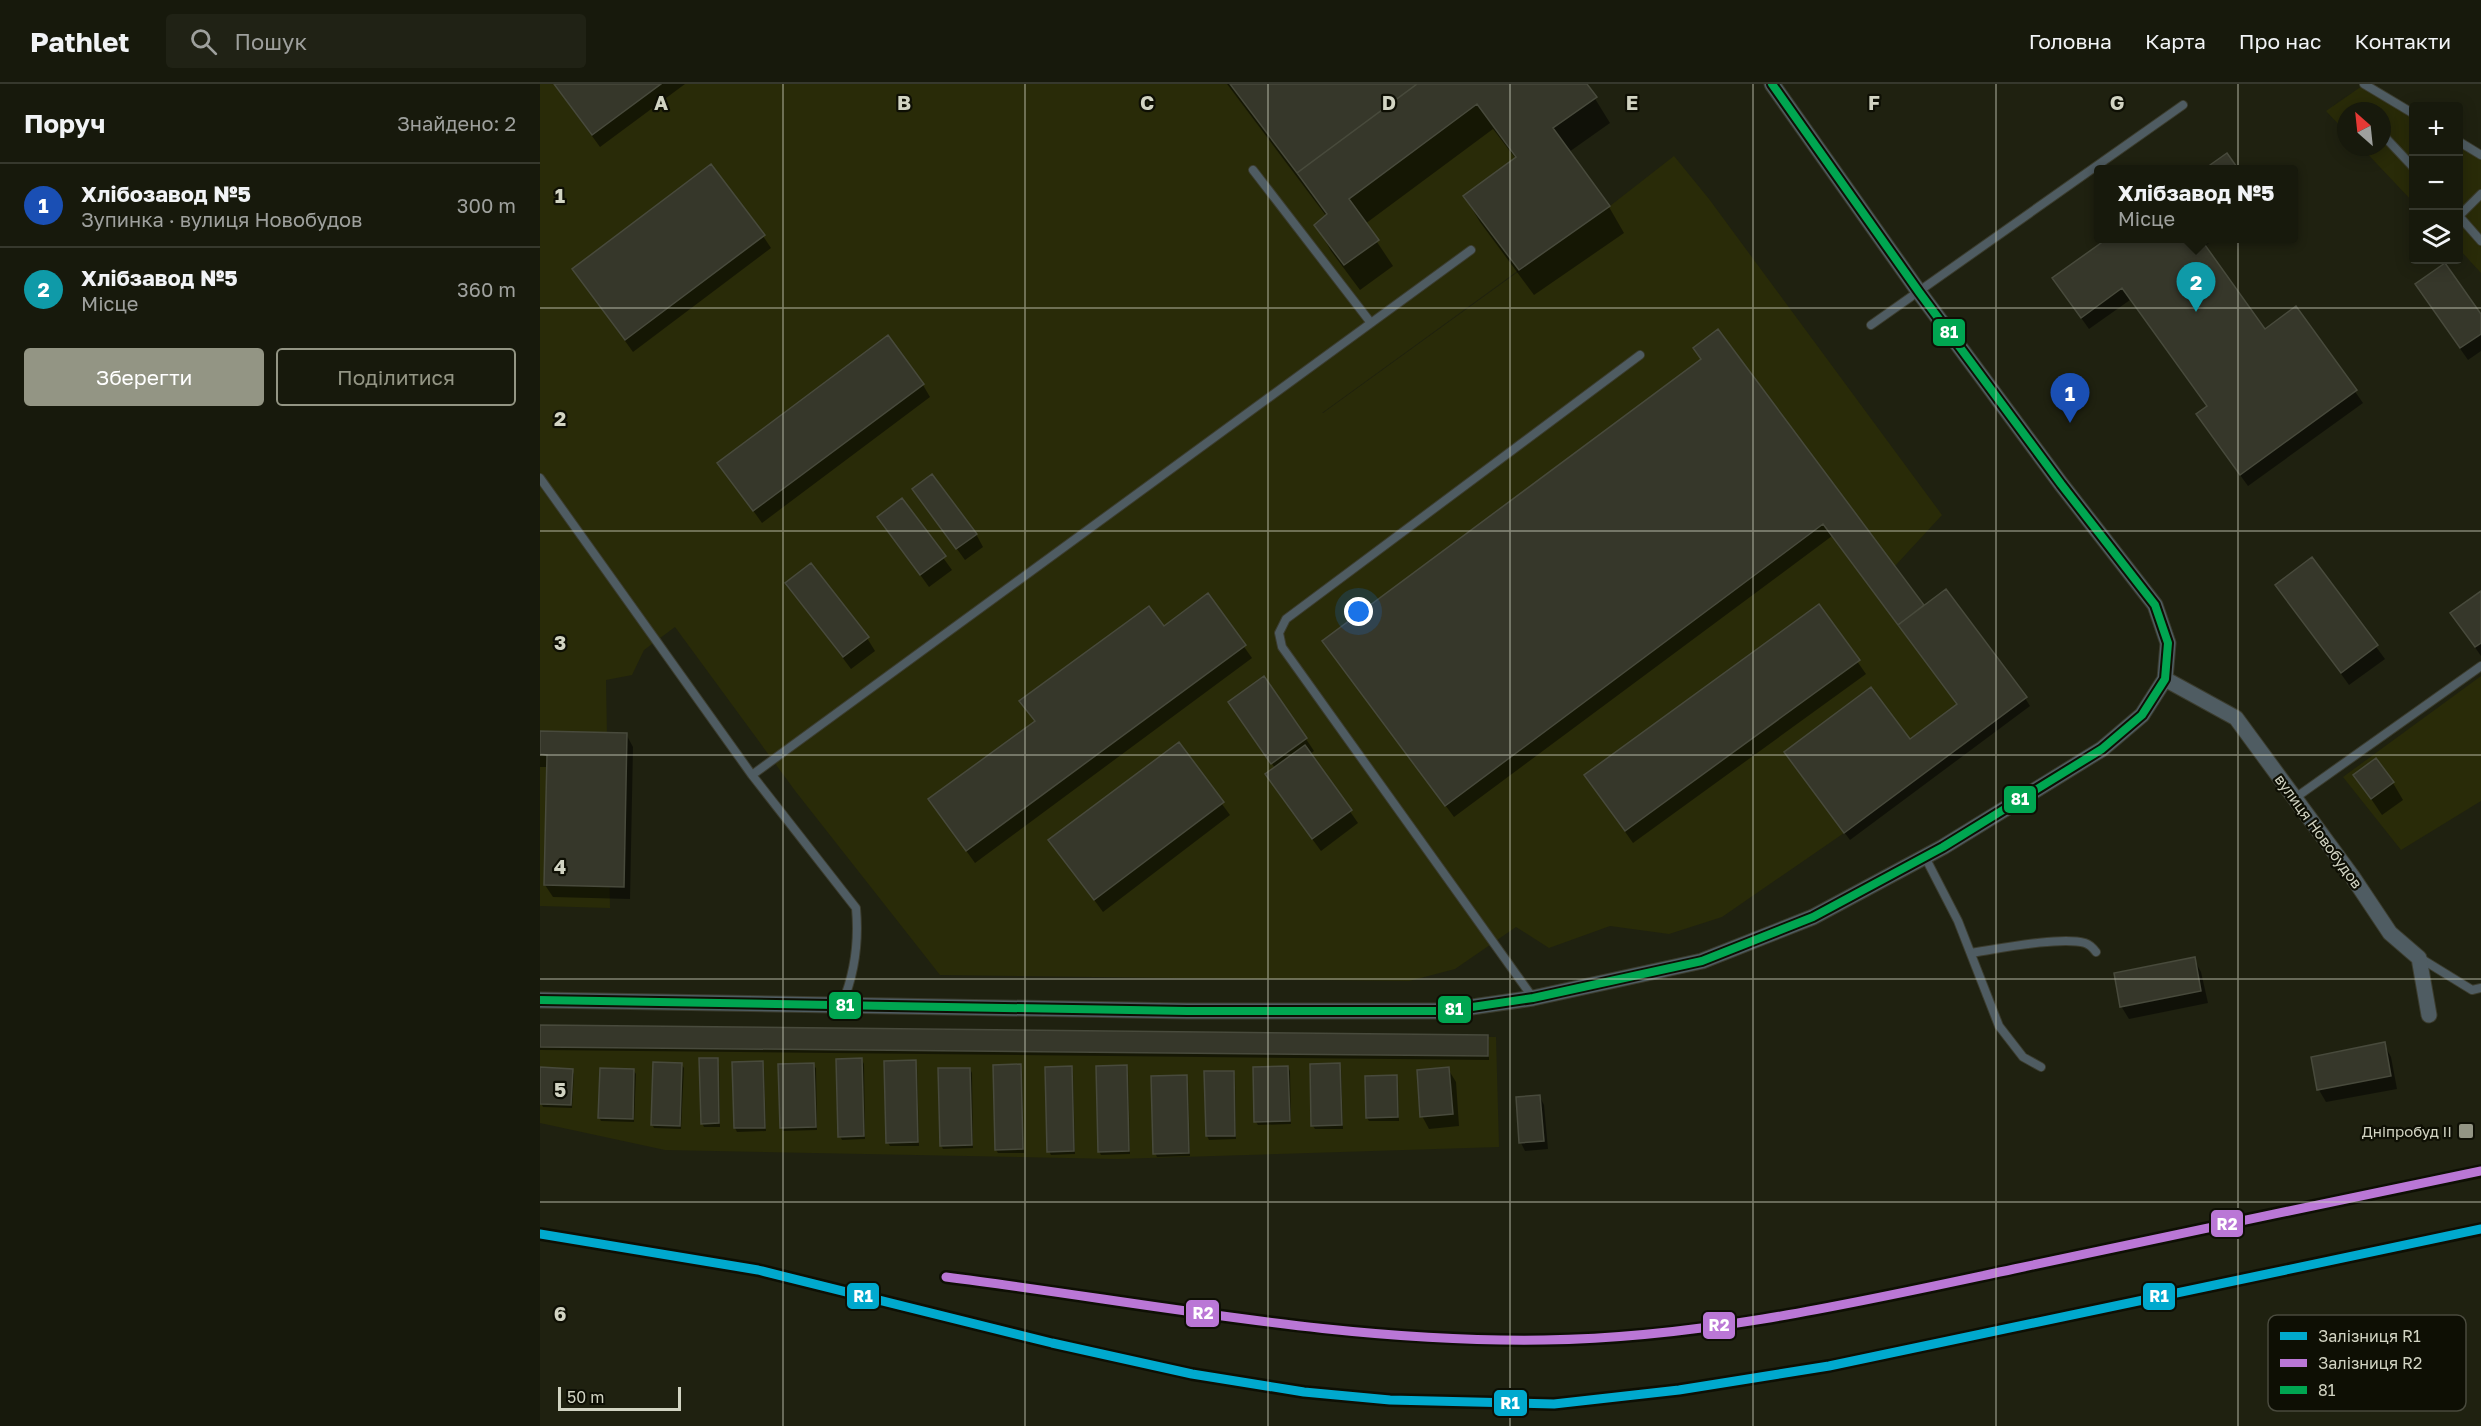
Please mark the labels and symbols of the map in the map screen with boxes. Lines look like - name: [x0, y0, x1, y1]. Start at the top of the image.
- text: A: [654, 90, 668, 114]
- text: B: [897, 90, 911, 114]
- text: C: [1140, 90, 1154, 114]
- text: D: [1382, 90, 1396, 114]
- text: E: [1626, 90, 1638, 114]
- text: F: [1868, 90, 1880, 114]
- text: G: [2110, 90, 2124, 114]
- north arrow: [2337, 102, 2391, 156]
- text: 1: [555, 183, 565, 207]
- pin: 2: [2176, 262, 2216, 312]
- line badge: 81: [1932, 318, 1966, 347]
- text: 81: [1940, 322, 1958, 342]
- pin: 1: [2050, 374, 2090, 423]
- text: 2: [554, 406, 566, 430]
- your location: [1344, 597, 1373, 626]
- text: 3: [554, 630, 566, 654]
- street label: вулиця Новобудов: [2271, 770, 2367, 892]
- line badge: 81: [2003, 785, 2037, 814]
- text: 81: [2011, 789, 2029, 809]
- text: 4: [554, 854, 566, 878]
- line badge: 81: [828, 991, 862, 1020]
- text: 81: [836, 995, 854, 1015]
- line badge: 81: [1437, 995, 1472, 1024]
- text: 81: [1445, 999, 1463, 1019]
- text: 5: [554, 1077, 566, 1101]
- place label: Дніпробуд ІІ: [2362, 1122, 2452, 1140]
- marker: Дніпробуд ІІ: [2457, 1122, 2475, 1140]
- line badge: R2: [2210, 1209, 2244, 1238]
- text: R2: [2217, 1214, 2238, 1234]
- line badge: R1: [846, 1282, 880, 1310]
- line badge: R1: [2142, 1282, 2176, 1311]
- text: R1: [853, 1286, 873, 1306]
- text: R1: [2149, 1286, 2169, 1306]
- line badge: R2: [1185, 1299, 1220, 1328]
- text: 6: [554, 1301, 566, 1325]
- text: R2: [1193, 1303, 1214, 1323]
- line badge: R2: [1702, 1311, 1736, 1340]
- text: R2: [1709, 1315, 1730, 1335]
- legend: [2268, 1315, 2466, 1411]
- text: Залізниця R1: [2318, 1326, 2421, 1346]
- text: Залізниця R2: [2318, 1353, 2422, 1373]
- text: 81: [2318, 1380, 2336, 1400]
- scale bar: [558, 1384, 681, 1412]
- line badge: R1: [1493, 1389, 1528, 1417]
- text: R1: [1500, 1393, 1520, 1413]

